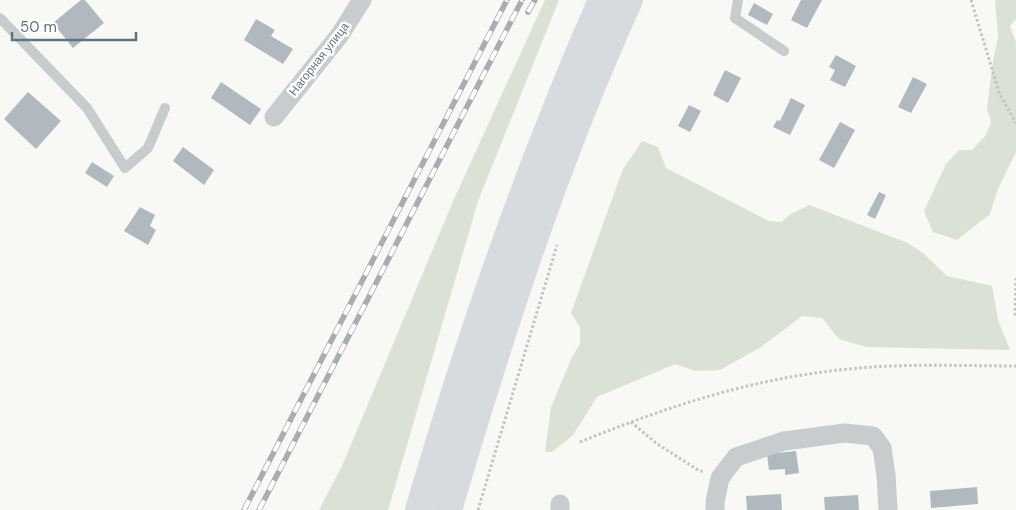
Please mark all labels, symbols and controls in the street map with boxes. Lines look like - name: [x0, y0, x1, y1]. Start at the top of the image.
- scale bar: [12, 10, 136, 42]
- text: 50 m: [20, 17, 57, 37]
- street label: Нагорная улица: [285, 19, 353, 99]

